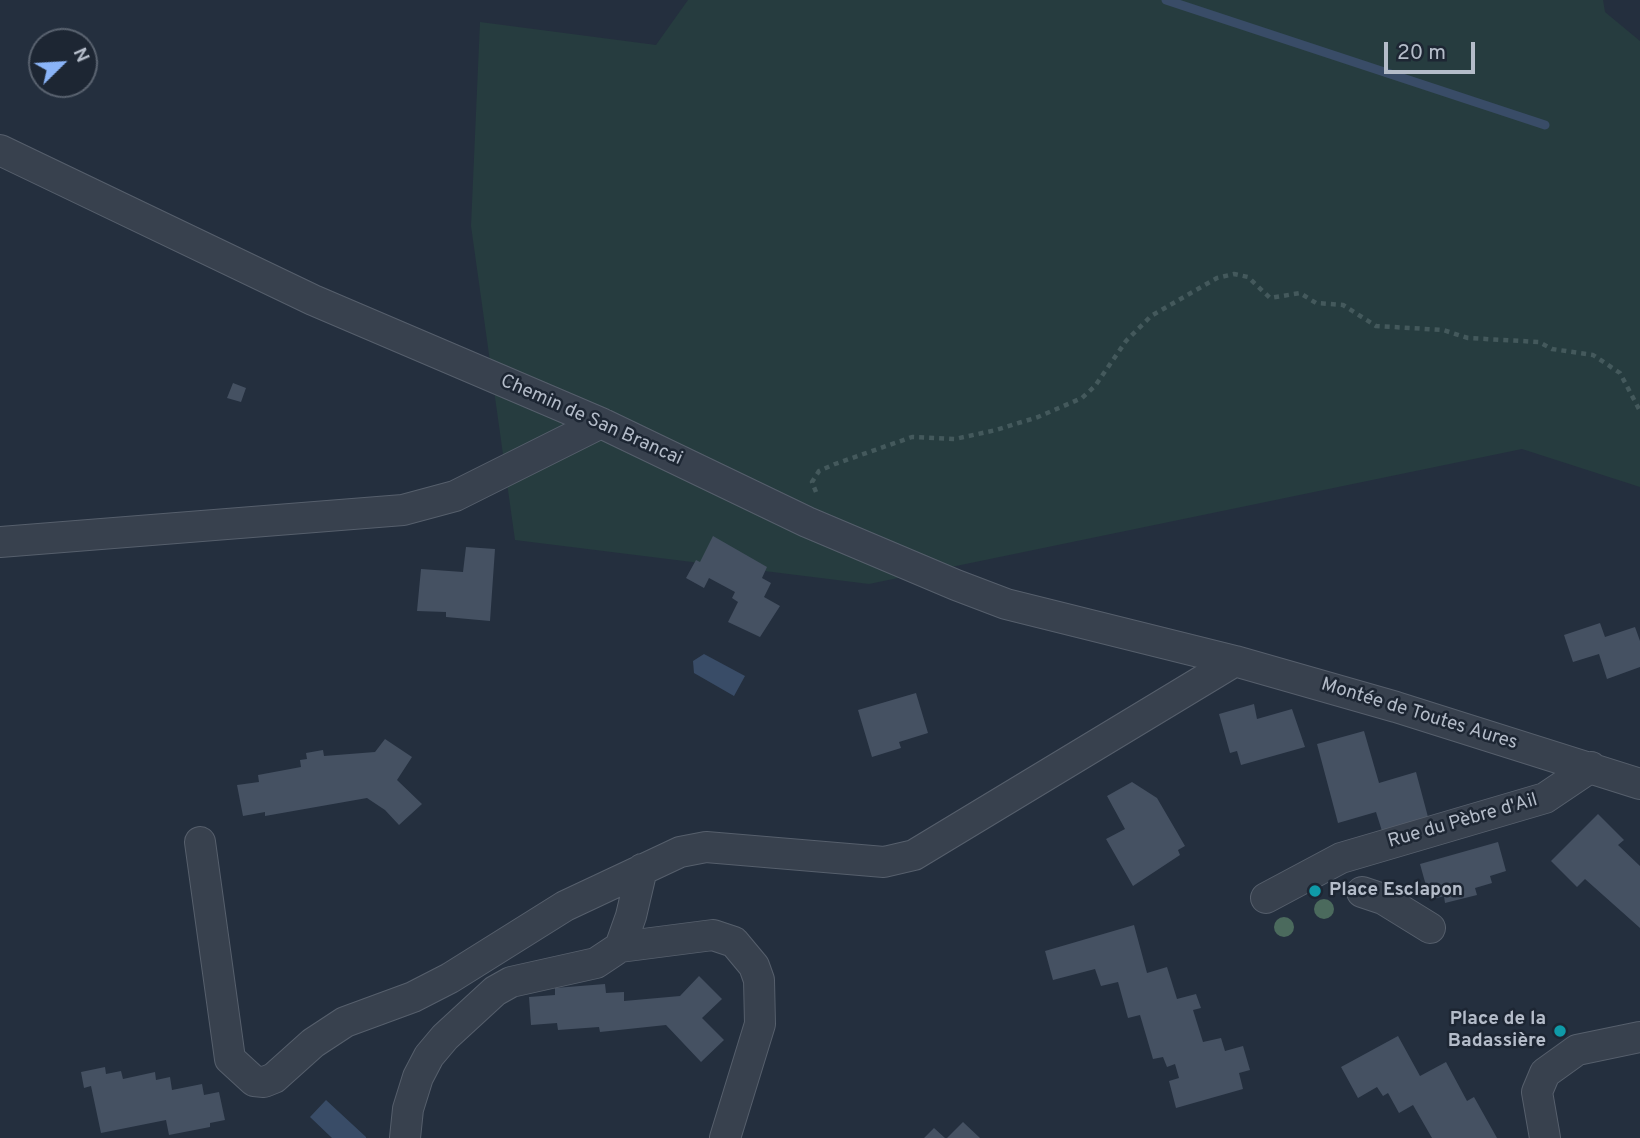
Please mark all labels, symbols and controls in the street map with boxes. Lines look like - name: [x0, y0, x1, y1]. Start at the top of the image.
- north arrow: [28, 28, 98, 98]
- scale bar: [1388, 28, 1479, 72]
- text: 20 m: [1397, 40, 1446, 67]
- text: N: [67, 44, 94, 66]
- street label: Chemin de San Brancai: [496, 371, 686, 471]
- street label: Montée de Toutes Aures: [1318, 674, 1520, 756]
- street label: Rue du Pèbre d'Ail: [1385, 790, 1541, 854]
- place label: Place Esclapon: [1329, 880, 1463, 902]
- marker: Place Esclapon: [1307, 883, 1323, 899]
- place label: Place de la Badassière: [1448, 1009, 1546, 1053]
- marker: Place de la Badassière: [1552, 1023, 1568, 1039]

